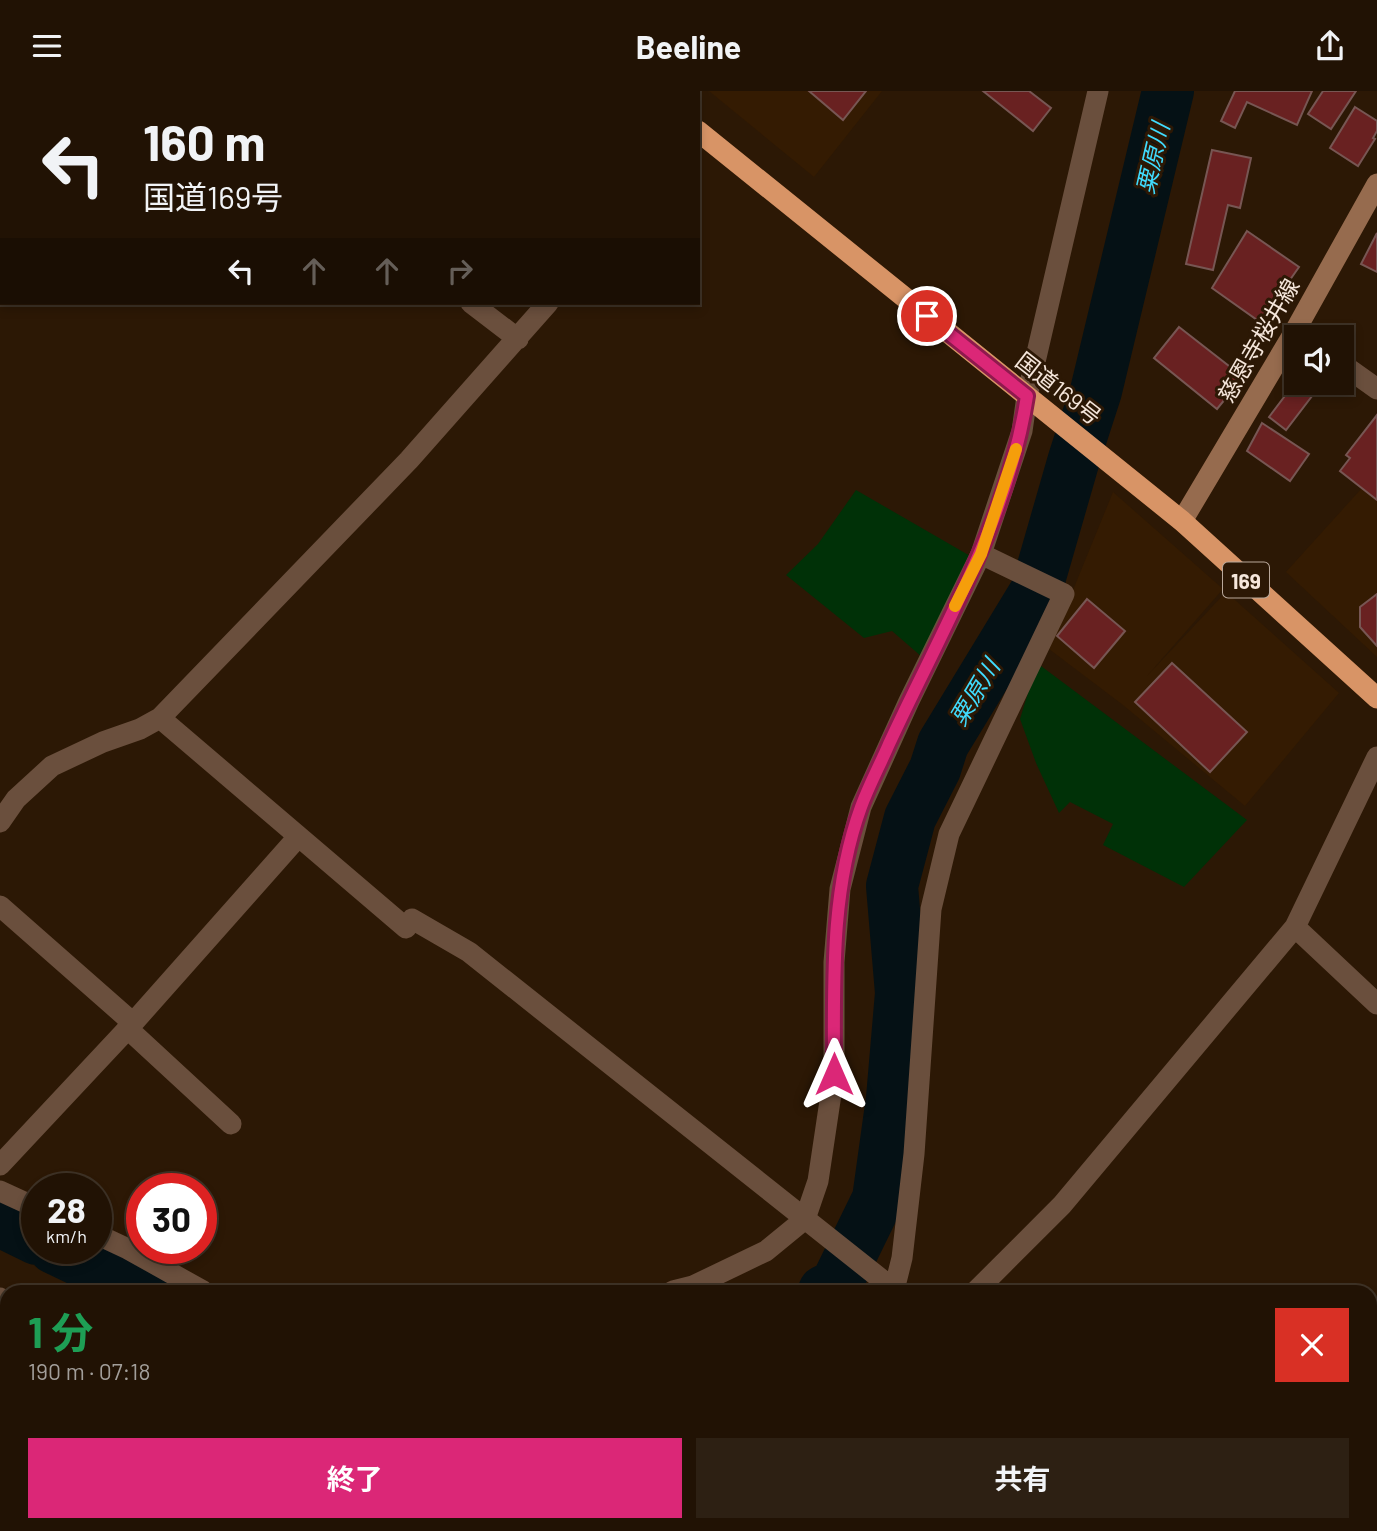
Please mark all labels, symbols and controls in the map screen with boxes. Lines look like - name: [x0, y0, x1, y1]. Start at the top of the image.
- icon: menu: [28, 27, 66, 65]
- text: Beeline: [636, 27, 741, 65]
- icon: share: [1311, 27, 1349, 65]
- text: 160 m: [143, 112, 265, 171]
- water label: 粟原川: [1130, 117, 1175, 196]
- icon: left: [28, 119, 119, 210]
- text: 国道169号: [143, 177, 283, 215]
- icon: left: [222, 252, 260, 290]
- icon: ahead: [295, 252, 333, 290]
- icon: ahead: [368, 252, 406, 290]
- icon: right: [441, 252, 479, 290]
- street label: 慈恩寺桜井線: [1211, 273, 1305, 407]
- pin: [897, 286, 957, 346]
- icon: arrive: [908, 297, 946, 335]
- map controls: [1284, 325, 1354, 395]
- button: sound: [1284, 325, 1354, 395]
- street label: 国道169号: [1011, 346, 1107, 430]
- road number: 169: [1223, 563, 1269, 597]
- water label: 粟原川: [943, 651, 1007, 730]
- position arrow: [797, 1037, 871, 1111]
- speed limit sign: 30: [126, 1173, 217, 1264]
- text: 28: [47, 1188, 86, 1230]
- text: km/h: [46, 1225, 87, 1247]
- text: 1 分: [28, 1306, 93, 1356]
- button: close: [1275, 1308, 1349, 1382]
- text: 190 m · 07:18: [28, 1357, 150, 1385]
- button: 終了: [28, 1438, 682, 1518]
- button: 共有: [696, 1438, 1349, 1518]

